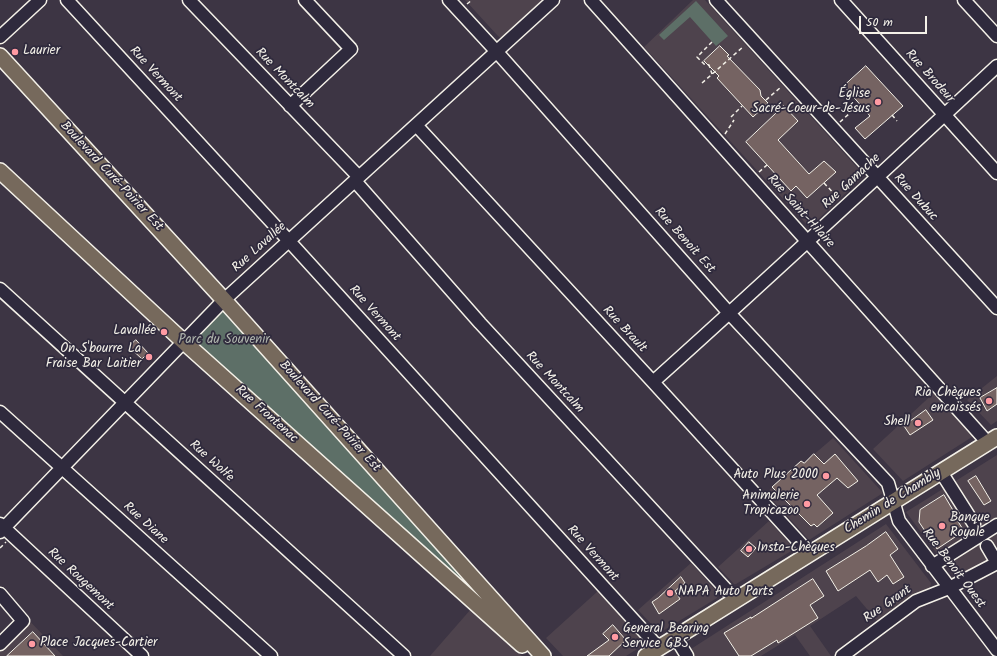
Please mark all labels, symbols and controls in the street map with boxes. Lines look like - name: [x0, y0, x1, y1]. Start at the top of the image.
- scale bar: [861, 8, 929, 34]
- text: 50 m: [866, 13, 893, 32]
- place label: Laurier: [23, 44, 60, 60]
- street label: Rue Vermont: [125, 44, 185, 106]
- street label: Rue Montcalm: [251, 45, 317, 113]
- marker: Laurier: [10, 47, 20, 57]
- street label: Rue Brodeur: [901, 47, 957, 107]
- place label: Église Sacré-Coeur-de-Jésus: [752, 87, 870, 118]
- marker: Église Sacré-Coeur-de-Jésus: [873, 97, 883, 107]
- street label: Boulevard Curé-Poirier Est: [56, 119, 166, 235]
- street label: Rue Gamache: [820, 151, 884, 213]
- street label: Rue Dubuc: [890, 171, 940, 225]
- street label: Rue Saint-Hilaire: [763, 172, 837, 252]
- street label: Rue Benoit Est: [650, 205, 718, 277]
- street label: Rue Lavallée: [230, 220, 290, 276]
- street label: Rue Vermont: [345, 283, 403, 345]
- street label: Rue Brault: [598, 303, 650, 357]
- place label: Lavallée: [113, 324, 156, 340]
- marker: Lavallée: [159, 327, 169, 337]
- park label: Parc du Souvenir: [178, 333, 270, 349]
- place label: On S'bourre La Fraise Bar Laitier: [46, 342, 141, 373]
- street label: Rue Montcalm: [522, 349, 586, 417]
- marker: On S'bourre La Fraise Bar Laitier: [144, 352, 154, 362]
- street label: Boulevard Curé-Poirier Est: [275, 358, 383, 476]
- street label: Rue Frontenac: [232, 383, 300, 447]
- place label: Ria Chèques encaissés: [915, 386, 981, 417]
- marker: Ria Chèques encaissés: [984, 396, 994, 406]
- place label: Shell: [884, 415, 910, 431]
- marker: Shell: [913, 418, 923, 428]
- street label: Rue Wolfe: [185, 438, 237, 486]
- street label: Chemin de Chambly: [842, 466, 944, 538]
- place label: Auto Plus 2000: [733, 468, 818, 484]
- marker: Auto Plus 2000: [821, 471, 831, 481]
- place label: Animalerie Tropicazoo: [742, 489, 799, 520]
- marker: Animalerie Tropicazoo: [802, 499, 812, 509]
- street label: Rue Diane: [119, 500, 171, 548]
- place label: Banque Royale: [950, 511, 990, 542]
- marker: Banque Royale: [937, 521, 947, 531]
- street label: Rue Vermont: [563, 523, 621, 585]
- street label: Rue Benoit Ouest: [918, 526, 988, 612]
- place label: Insta-Chèques: [757, 541, 835, 557]
- marker: Insta-Chèques: [744, 544, 754, 554]
- street label: Rue Rougemont: [44, 545, 116, 615]
- street label: Rue Grant: [861, 583, 915, 627]
- place label: NAPA Auto Parts: [678, 585, 773, 601]
- marker: NAPA Auto Parts: [665, 588, 675, 598]
- place label: General Bearing Service GBS: [623, 622, 709, 653]
- marker: General Bearing Service GBS: [610, 632, 620, 642]
- place label: Place Jacques-Cartier: [40, 636, 157, 652]
- marker: Place Jacques-Cartier: [27, 639, 37, 649]

